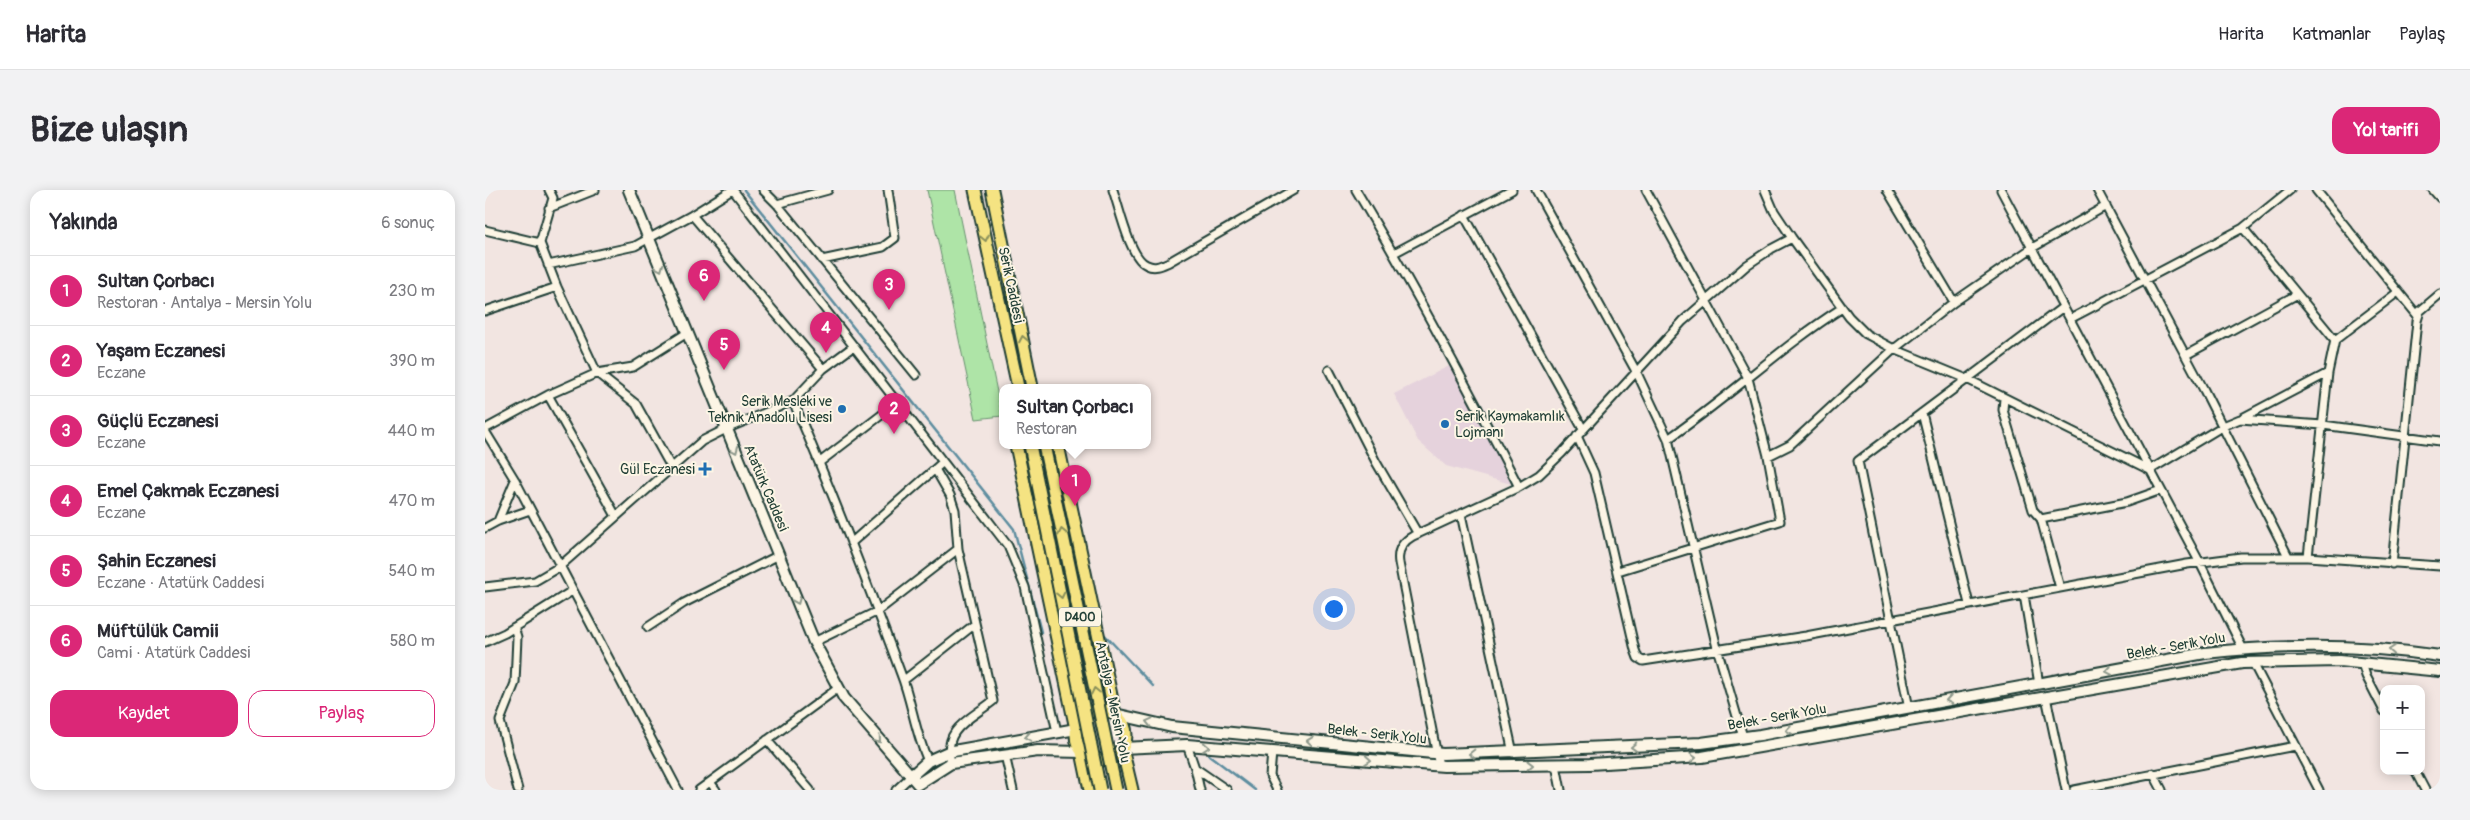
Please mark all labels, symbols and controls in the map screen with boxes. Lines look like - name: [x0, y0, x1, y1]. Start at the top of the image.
- text: Harita: [25, 20, 86, 49]
- text: Harita: [2218, 23, 2264, 46]
- text: Katmanlar: [2292, 23, 2371, 46]
- text: Paylaş: [2399, 23, 2445, 46]
- button: Yol tarifi: [2332, 107, 2440, 154]
- text: Bize ulaşın: [30, 108, 188, 152]
- text: Yakında: [50, 209, 117, 236]
- text: 6 sonuç: [381, 213, 435, 233]
- one-way arrow: [980, 233, 990, 242]
- street label: Serik Caddesi: [995, 245, 1027, 325]
- pin: 6: [688, 260, 720, 301]
- one-way arrow: [654, 263, 665, 272]
- text: Sultan Çorbacı: [97, 269, 215, 293]
- pin: 3: [873, 269, 905, 310]
- text: 1: [63, 281, 69, 301]
- text: 230 m: [389, 281, 435, 301]
- text: Restoran · Antalya - Mersin Yolu: [97, 293, 312, 313]
- pin: 4: [810, 312, 842, 353]
- pin: 5: [708, 329, 740, 370]
- one-way arrow: [1018, 335, 1028, 344]
- text: Yaşam Eczanesi: [97, 339, 225, 363]
- text: 2: [62, 351, 70, 371]
- text: 390 m: [389, 351, 435, 371]
- text: Eczane: [97, 363, 146, 383]
- popup: [999, 384, 1151, 449]
- place label: Serik Mesleki ve Teknik Anadolu Lisesi: [708, 393, 832, 426]
- pin: 2: [878, 393, 910, 434]
- text: Sultan Çorbacı: [1016, 395, 1134, 419]
- marker: Serik Mesleki ve Teknik Anadolu Lisesi: [836, 403, 848, 415]
- place label: Serik Kaymakamlık Lojmanı: [1455, 408, 1565, 441]
- text: Güçlü Eczanesi: [97, 409, 218, 433]
- marker: Serik Kaymakamlık Lojmanı: [1439, 418, 1451, 430]
- text: Restoran: [1016, 419, 1077, 439]
- text: 3: [62, 421, 70, 441]
- text: 440 m: [388, 421, 435, 441]
- text: Eczane: [97, 433, 146, 453]
- street label: Atatürk Caddesi: [740, 442, 792, 534]
- one-way arrow: [729, 446, 739, 454]
- place label: Gül Eczanesi: [620, 461, 695, 478]
- marker: Gül Eczanesi: [699, 463, 711, 475]
- pin: 1: [1059, 465, 1091, 506]
- text: Emel Çakmak Eczanesi: [97, 479, 279, 503]
- text: 4: [61, 491, 71, 511]
- text: 470 m: [389, 491, 435, 511]
- text: Eczane: [97, 503, 146, 523]
- one-way arrow: [1057, 527, 1068, 536]
- text: Şahin Eczanesi: [97, 549, 216, 573]
- text: 5: [62, 561, 70, 581]
- text: 540 m: [388, 561, 435, 581]
- text: Eczane · Atatürk Caddesi: [97, 573, 264, 593]
- one-way arrow: [1055, 591, 1065, 600]
- one-way arrow: [791, 596, 801, 604]
- your location: [1321, 596, 1347, 622]
- road number: D400: [1059, 608, 1101, 627]
- text: Müftülük Camii: [97, 619, 218, 643]
- street label: Belek - Serik Yolu: [2125, 629, 2227, 663]
- text: 6: [61, 631, 71, 651]
- text: 580 m: [390, 631, 435, 651]
- street label: Antalya - Mersin Yolu: [1092, 640, 1134, 764]
- text: Cami · Atatürk Caddesi: [97, 643, 251, 663]
- one-way arrow: [2387, 645, 2395, 656]
- one-way arrow: [2104, 665, 2113, 676]
- map controls: [2380, 685, 2425, 775]
- button: +: [2380, 685, 2425, 730]
- one-way arrow: [1091, 687, 1101, 695]
- button: Kaydet: [50, 690, 238, 737]
- button: Paylaş: [248, 690, 435, 737]
- one-way arrow: [1945, 695, 1953, 705]
- street label: Belek - Serik Yolu: [1726, 700, 1828, 734]
- one-way arrow: [1145, 717, 1154, 728]
- street label: Belek - Serik Yolu: [1326, 720, 1428, 748]
- one-way arrow: [1785, 724, 1794, 734]
- button: −: [2380, 730, 2425, 775]
- one-way arrow: [1024, 732, 1032, 742]
- one-way arrow: [872, 734, 881, 743]
- one-way arrow: [1306, 736, 1314, 747]
- one-way arrow: [1202, 741, 1210, 752]
- one-way arrow: [1630, 741, 1638, 752]
- one-way arrow: [1468, 748, 1476, 759]
- one-way arrow: [1689, 753, 1697, 764]
- one-way arrow: [1364, 754, 1372, 765]
- one-way arrow: [1527, 760, 1535, 770]

